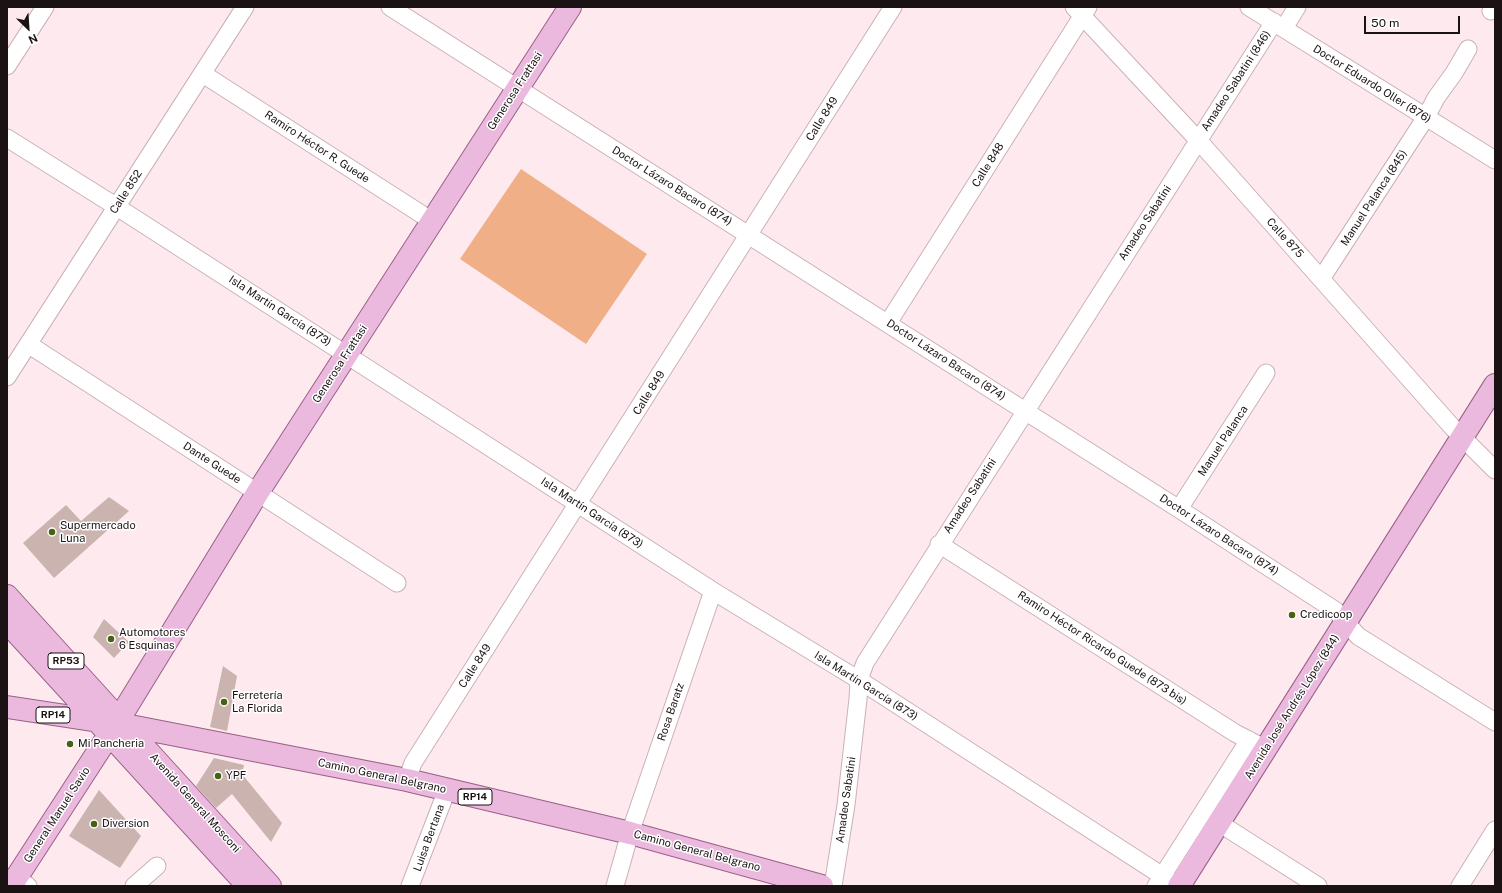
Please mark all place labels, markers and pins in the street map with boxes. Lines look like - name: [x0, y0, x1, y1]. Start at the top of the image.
- place label: Supermercado Luna: [60, 519, 136, 545]
- marker: Supermercado Luna: [47, 527, 57, 537]
- place label: Credicoop: [1300, 608, 1352, 622]
- marker: Credicoop: [1287, 610, 1297, 620]
- place label: Automotores 6 Esquinas: [119, 626, 185, 652]
- marker: Automotores 6 Esquinas: [106, 634, 116, 644]
- place label: Ferretería La Florida: [232, 689, 282, 715]
- marker: Ferretería La Florida: [219, 697, 229, 707]
- place label: Mi Pancheria: [78, 737, 144, 751]
- marker: Mi Pancheria: [65, 739, 75, 749]
- place label: YPF: [226, 769, 246, 783]
- marker: YPF: [213, 771, 223, 781]
- place label: Diversion: [102, 817, 149, 831]
- marker: Diversion: [89, 819, 99, 829]

